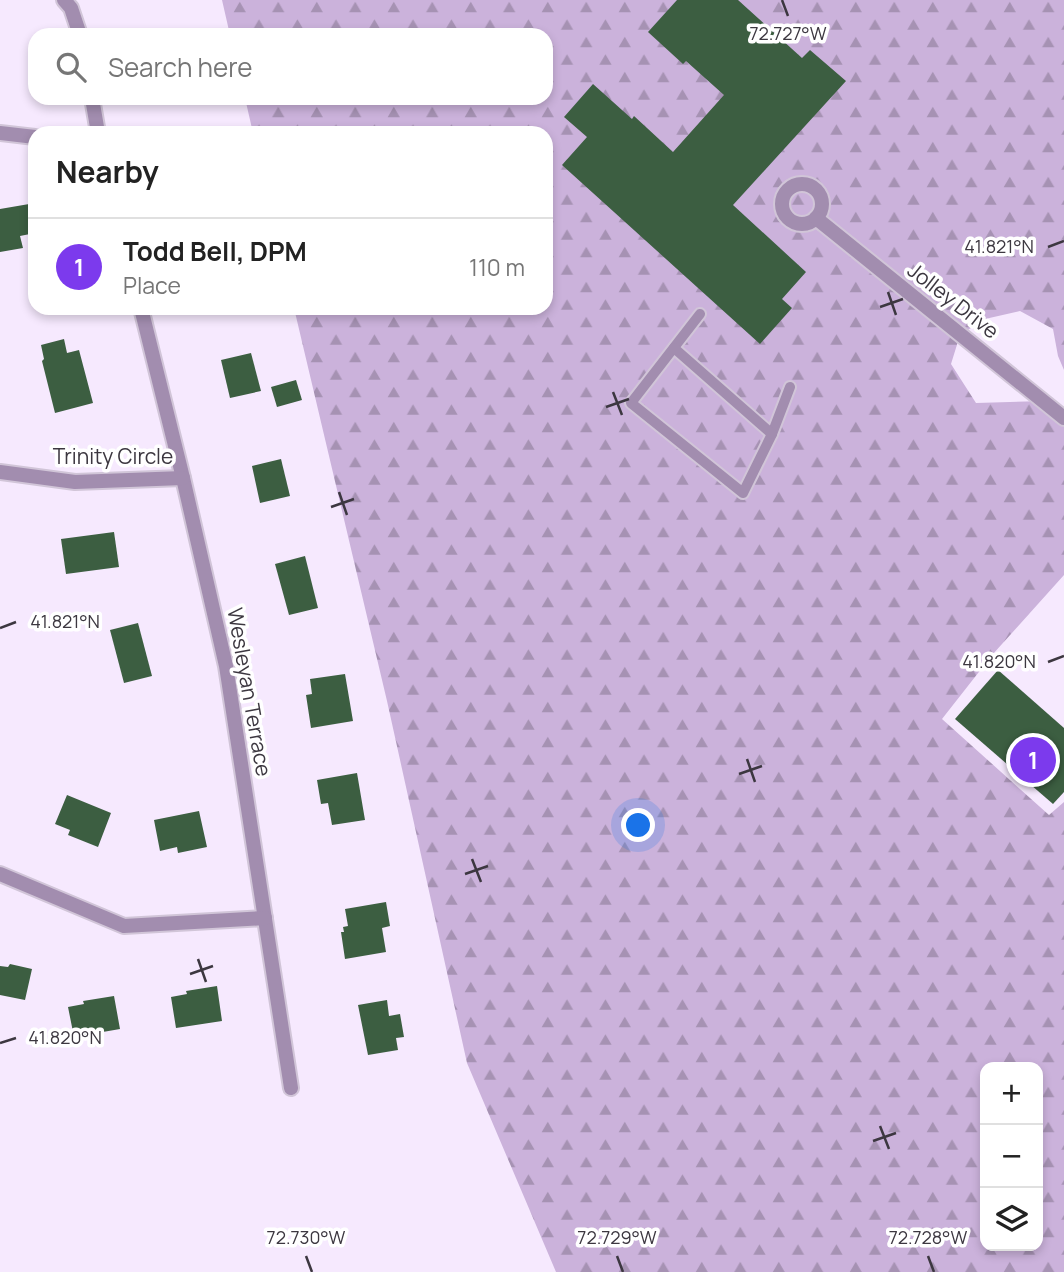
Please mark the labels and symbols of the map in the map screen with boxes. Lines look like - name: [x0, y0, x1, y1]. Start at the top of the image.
- text: 72.727°W: [749, 21, 827, 45]
- text: 41.821°N: [964, 234, 1034, 258]
- street label: Jolley Drive: [902, 256, 1005, 345]
- street label: Trinity Circle: [53, 442, 173, 470]
- street label: Wesleyan Terrace: [221, 605, 279, 778]
- text: 41.821°N: [30, 609, 100, 633]
- text: 41.820°N: [962, 649, 1036, 673]
- pin: 1: [1010, 734, 1056, 786]
- your location: [621, 808, 655, 842]
- text: 41.820°N: [28, 1025, 102, 1049]
- text: 72.730°W: [267, 1225, 346, 1249]
- text: 72.729°W: [577, 1225, 657, 1249]
- text: 72.728°W: [889, 1225, 967, 1249]

